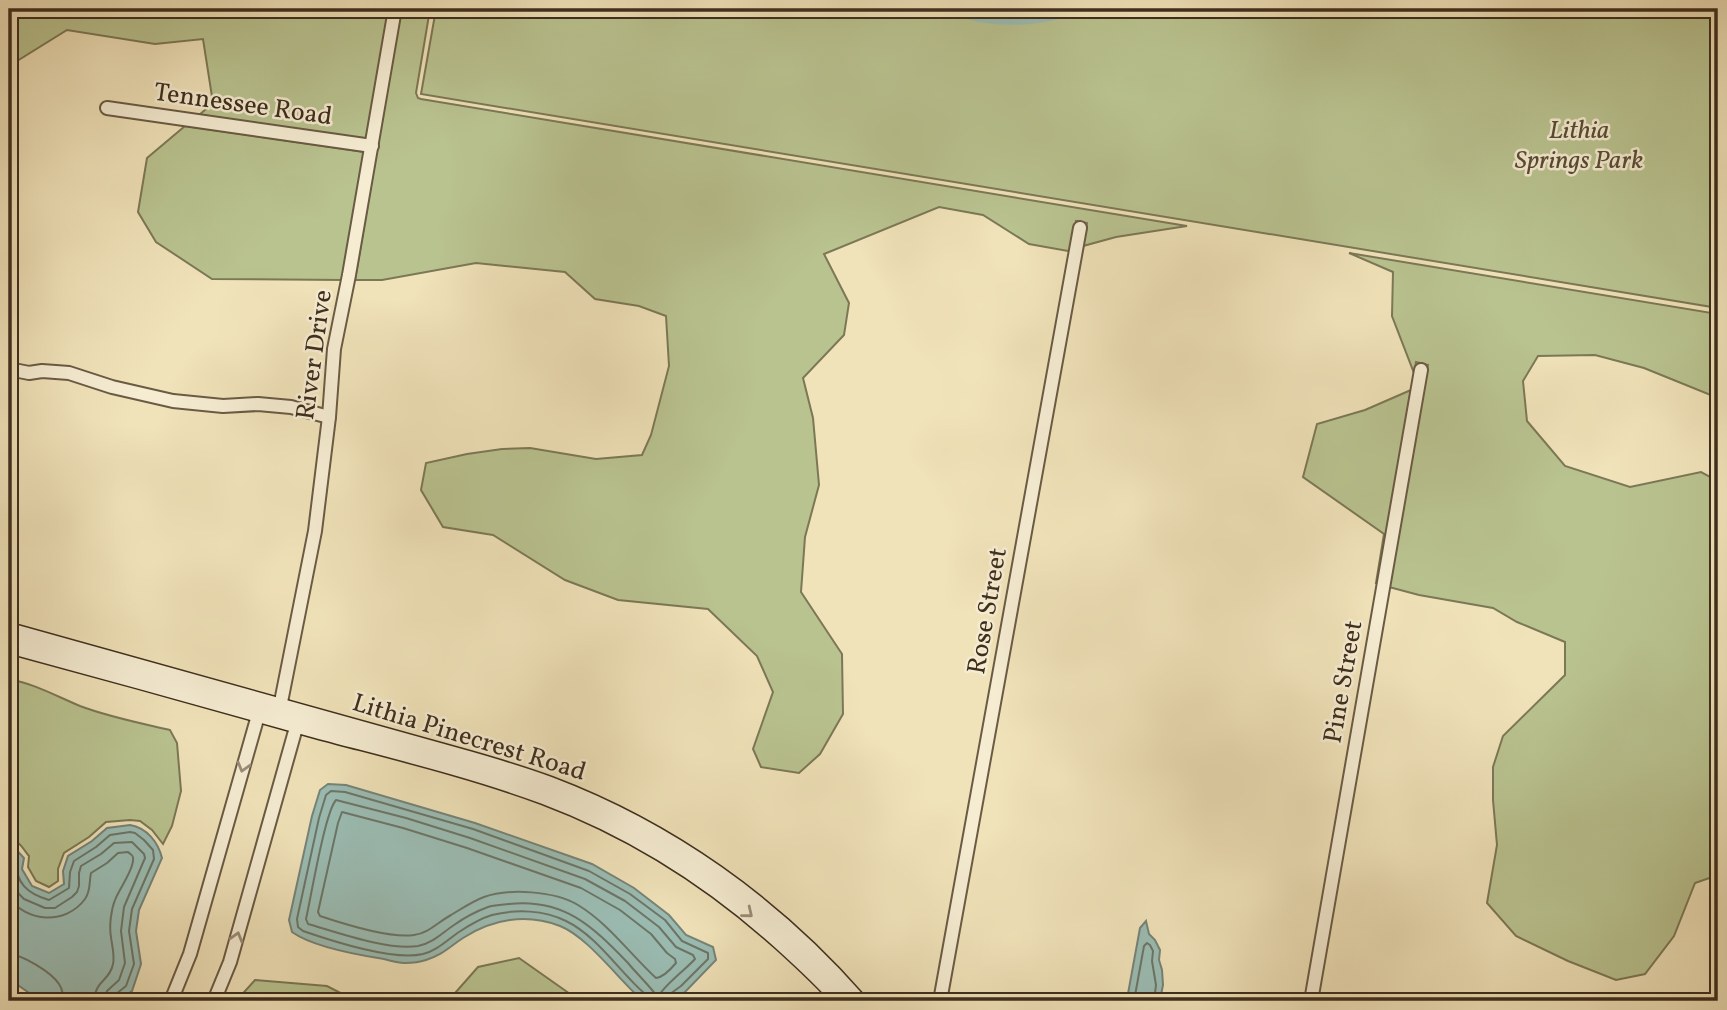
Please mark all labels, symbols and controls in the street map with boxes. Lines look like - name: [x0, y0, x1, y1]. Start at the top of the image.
- street label: Tennessee Road: [151, 75, 335, 135]
- park label: Lithia Springs Park: [1515, 113, 1643, 179]
- street label: River Drive: [288, 288, 342, 422]
- street label: Rose Street: [959, 545, 1017, 677]
- street label: Pine Street: [1315, 618, 1373, 746]
- street label: Lithia Pinecrest Road: [348, 685, 590, 791]
- one-way arrow: [237, 761, 251, 773]
- one-way arrow: [740, 905, 752, 918]
- one-way arrow: [228, 931, 243, 943]

